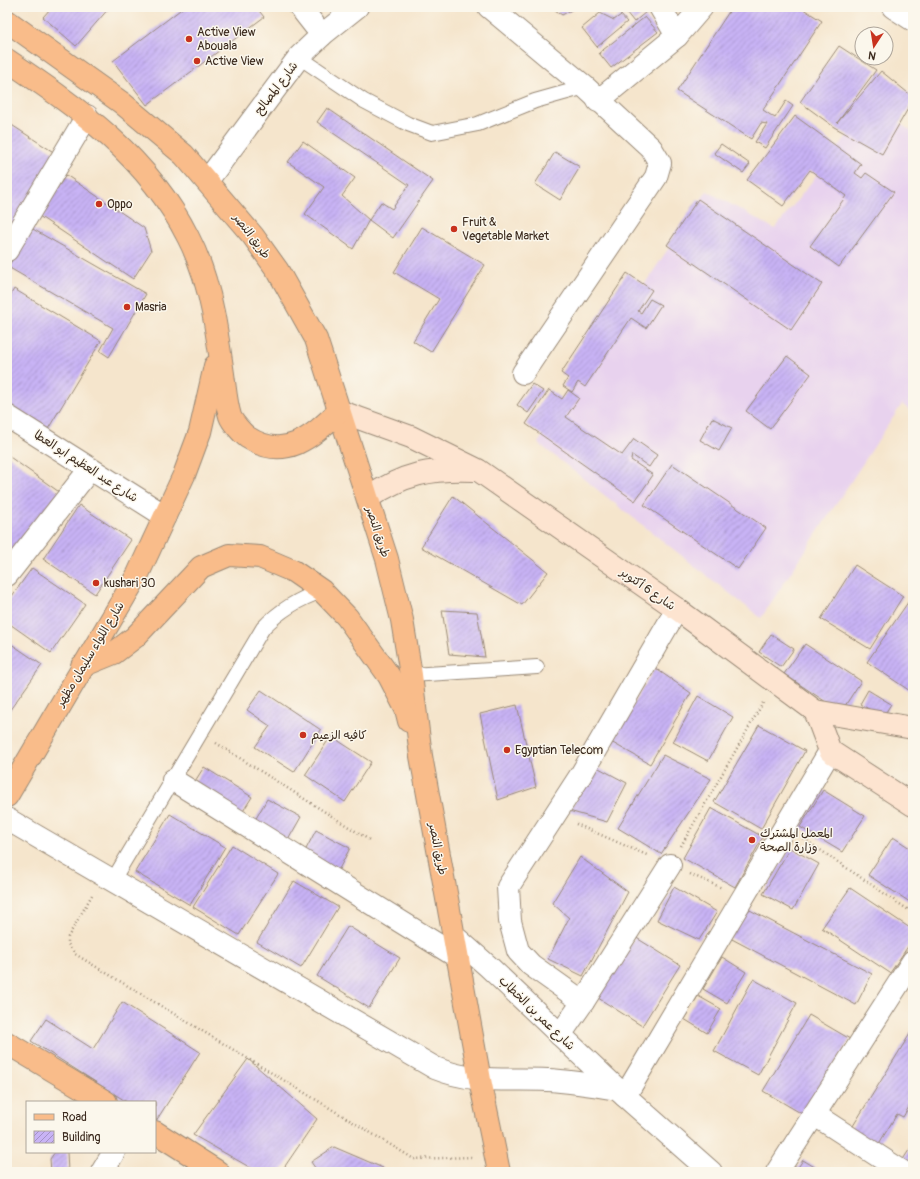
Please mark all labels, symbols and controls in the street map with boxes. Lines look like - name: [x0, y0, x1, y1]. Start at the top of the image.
- place label: Active View Abouala: [197, 25, 255, 54]
- north arrow: [854, 26, 894, 66]
- marker: Active View Abouala: [184, 34, 194, 44]
- text: N: [866, 48, 877, 62]
- place label: Active View: [205, 54, 263, 69]
- marker: Active View: [192, 56, 202, 66]
- street label: شارع المصالح: [252, 59, 302, 118]
- place label: Oppo: [107, 197, 133, 212]
- marker: Oppo: [94, 199, 104, 209]
- street label: طريق النصر: [229, 210, 273, 262]
- place label: Fruit & Vegetable Market: [462, 215, 549, 244]
- marker: Fruit & Vegetable Market: [449, 224, 459, 234]
- place label: Masria: [135, 300, 167, 315]
- marker: Masria: [122, 302, 132, 312]
- street label: شارع عبد العظيم ابو العطا: [30, 427, 141, 506]
- street label: طريق النصر: [362, 504, 393, 560]
- street label: شارع 6 أكتوبر: [616, 564, 678, 615]
- place label: kushari 30: [104, 576, 156, 591]
- marker: kushari 30: [91, 578, 101, 588]
- street label: شارع اللواء سليمان مظهر: [53, 599, 129, 711]
- place label: كافيه الزعيم: [311, 728, 367, 744]
- marker: كافيه الزعيم: [298, 730, 308, 740]
- place label: Egyptian Telecom: [515, 743, 603, 758]
- marker: Egyptian Telecom: [502, 745, 512, 755]
- street label: طريق النصر: [425, 821, 450, 876]
- place label: المعمل المشترك وزارة الصحة: [760, 826, 833, 855]
- marker: المعمل المشترك وزارة الصحة: [747, 835, 757, 845]
- street label: شارع عمر بن الخطاب: [495, 973, 578, 1054]
- legend: [26, 1101, 156, 1153]
- text: Road: [62, 1110, 87, 1125]
- text: Building: [62, 1130, 101, 1145]

